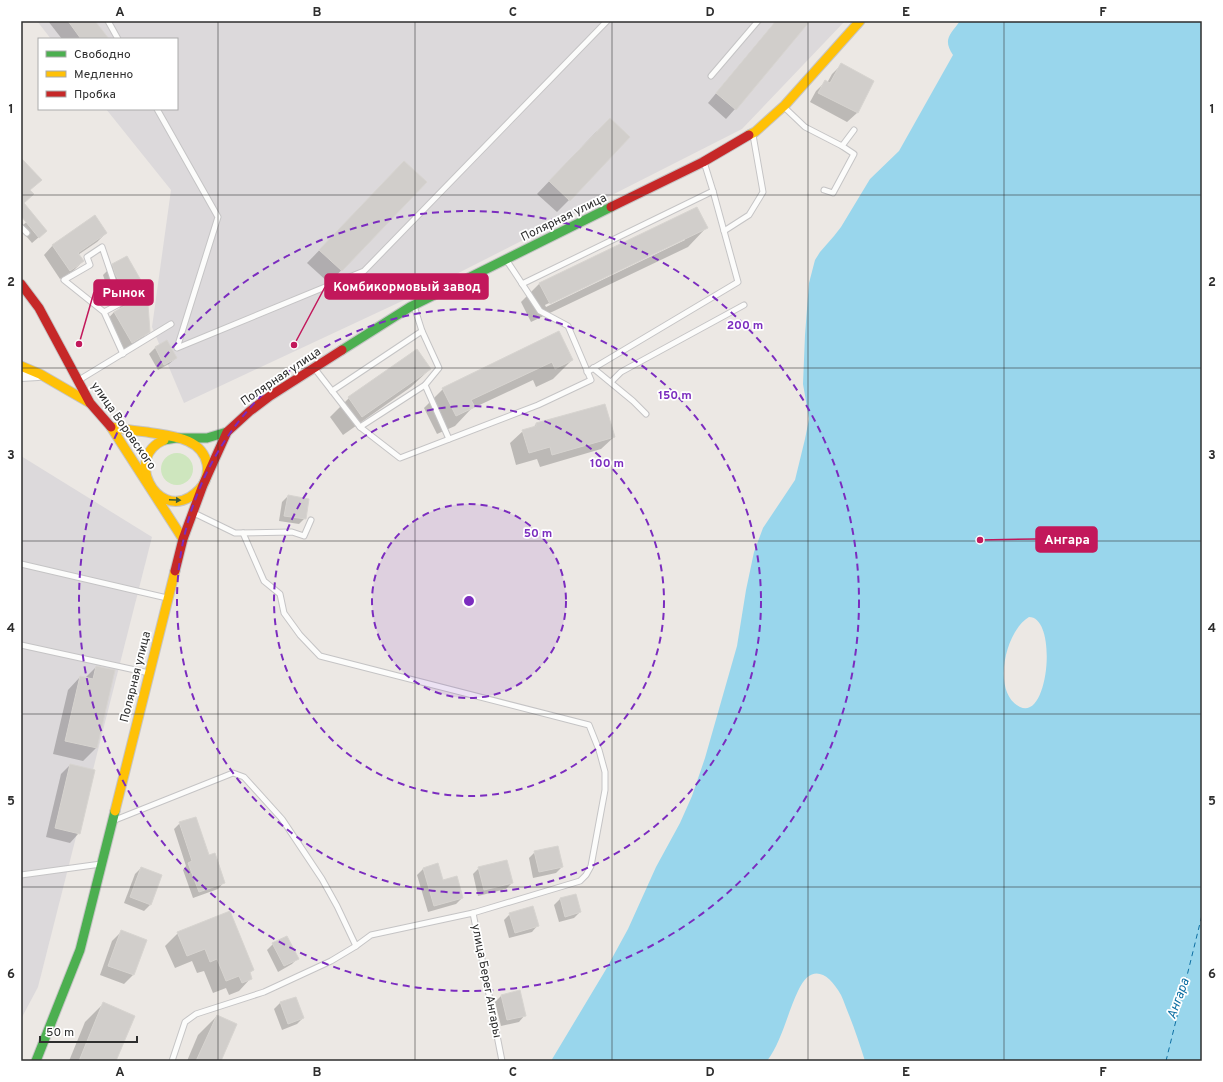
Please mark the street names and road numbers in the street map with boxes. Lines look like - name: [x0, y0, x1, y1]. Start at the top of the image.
- street label: Полярная улица: [518, 190, 610, 246]
- street label: Полярная улица: [238, 344, 324, 410]
- street label: улица Воровского: [87, 379, 159, 473]
- street label: Полярная улица: [117, 630, 155, 724]
- street label: улица Берег Ангары: [467, 923, 505, 1039]

